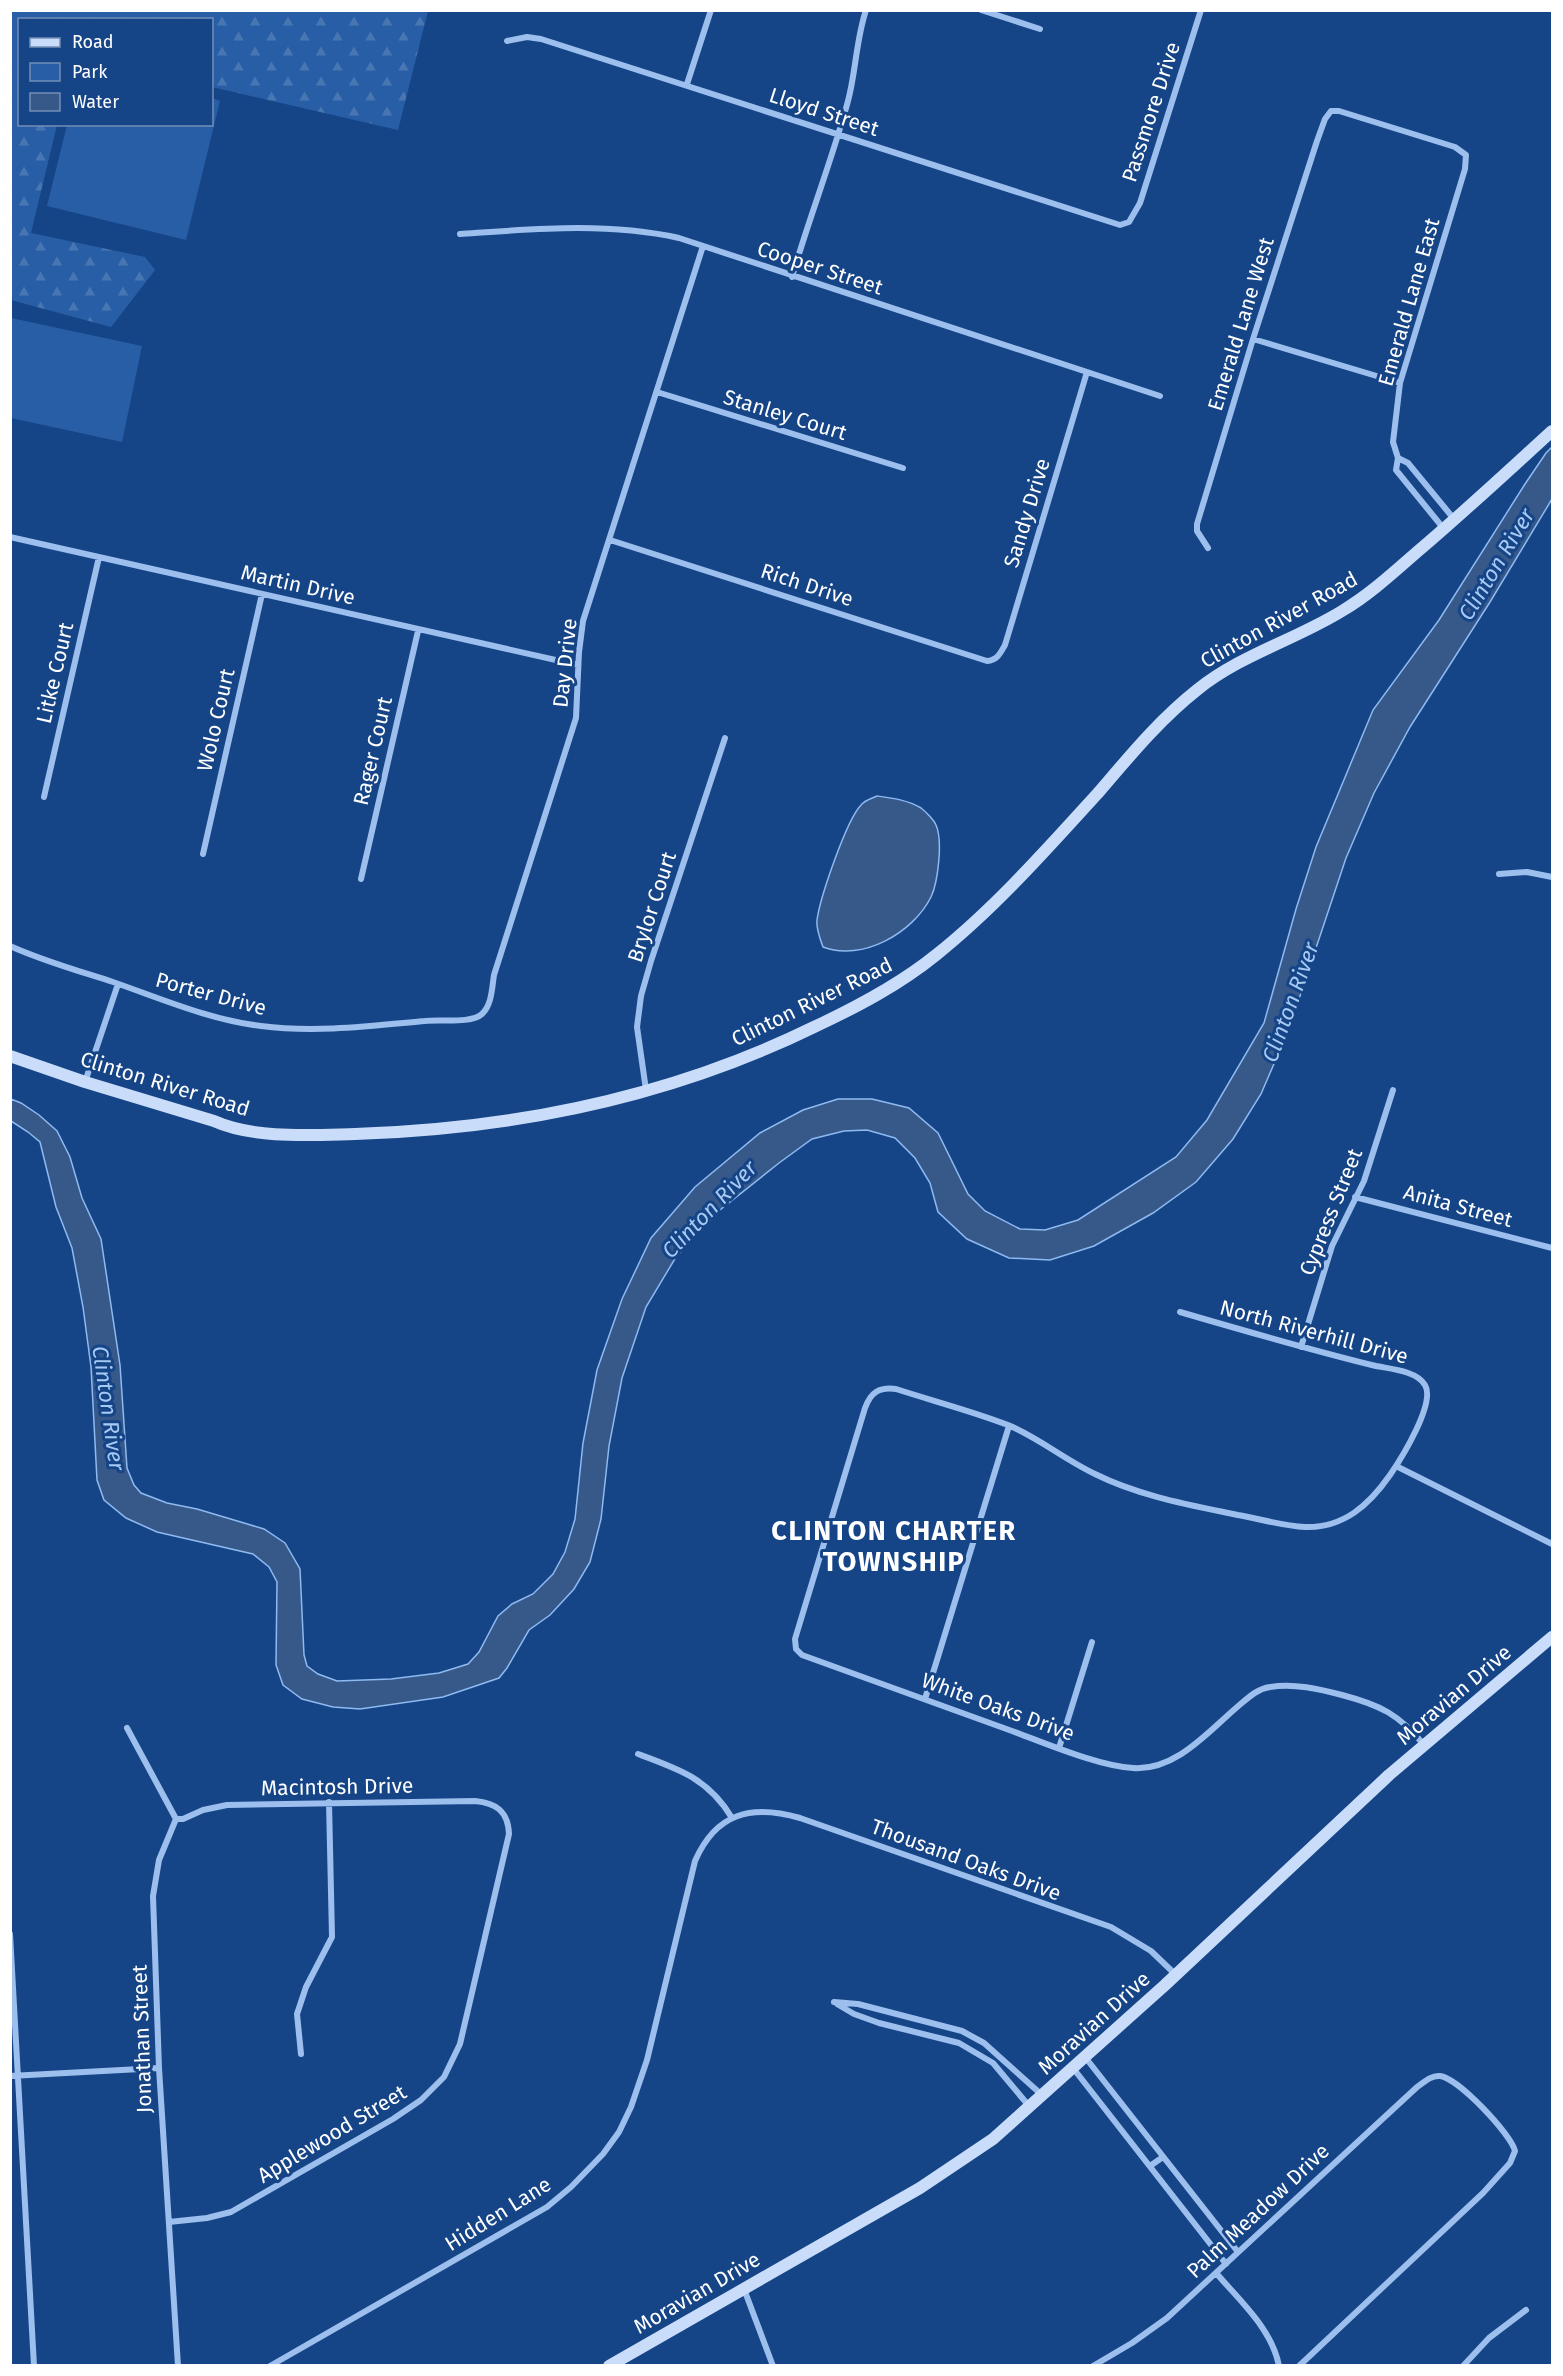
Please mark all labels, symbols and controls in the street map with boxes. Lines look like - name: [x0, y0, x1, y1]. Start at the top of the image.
- legend: [18, 18, 213, 126]
- text: Road: [72, 31, 114, 53]
- street label: Passmore Drive: [1116, 39, 1186, 185]
- text: Park: [72, 61, 108, 83]
- street label: Lloyd Street: [766, 82, 883, 142]
- text: Water: [72, 91, 119, 113]
- street label: Emerald Lane East: [1373, 214, 1446, 389]
- street label: Emerald Lane West: [1202, 234, 1280, 414]
- street label: Cooper Street: [754, 235, 886, 301]
- street label: Stanley Court: [720, 384, 850, 446]
- street label: Sandy Drive: [998, 455, 1056, 571]
- water label: Clinton River: [1453, 503, 1541, 625]
- street label: Rich Drive: [757, 558, 857, 612]
- street label: Martin Drive: [238, 559, 358, 611]
- street label: Clinton River Road: [1196, 566, 1362, 674]
- street label: Day Drive: [547, 617, 583, 709]
- street label: Litke Court: [31, 619, 79, 726]
- street label: Wolo Court: [192, 666, 241, 774]
- street label: Rager Court: [348, 694, 398, 808]
- street label: Brylor Court: [622, 848, 682, 966]
- water label: Clinton River: [1256, 938, 1325, 1066]
- street label: Clinton River Road: [727, 952, 897, 1052]
- street label: Porter Drive: [153, 967, 269, 1021]
- street label: Clinton River Road: [77, 1046, 253, 1122]
- street label: Cypress Street: [1294, 1144, 1368, 1279]
- water label: Clinton River: [656, 1154, 763, 1264]
- street label: Anita Street: [1401, 1179, 1516, 1233]
- street label: North Riverhill Drive: [1217, 1294, 1411, 1370]
- water label: Clinton River: [86, 1344, 131, 1473]
- district label: CLINTON CHARTER TOWNSHIP: [771, 1515, 1017, 1578]
- street label: Moravian Drive: [1391, 1639, 1517, 1751]
- street label: White Oaks Drive: [918, 1667, 1078, 1747]
- street label: Macintosh Drive: [261, 1773, 413, 1801]
- street label: Thousand Oaks Drive: [868, 1814, 1064, 1906]
- street label: Jonathan Street: [126, 1964, 158, 2114]
- street label: Moravian Drive: [1033, 1966, 1155, 2080]
- street label: Applewood Street: [253, 2079, 412, 2189]
- street label: Palm Meadow Drive: [1181, 2138, 1335, 2284]
- street label: Hidden Lane: [440, 2171, 556, 2257]
- street label: Moravian Drive: [629, 2246, 765, 2340]

